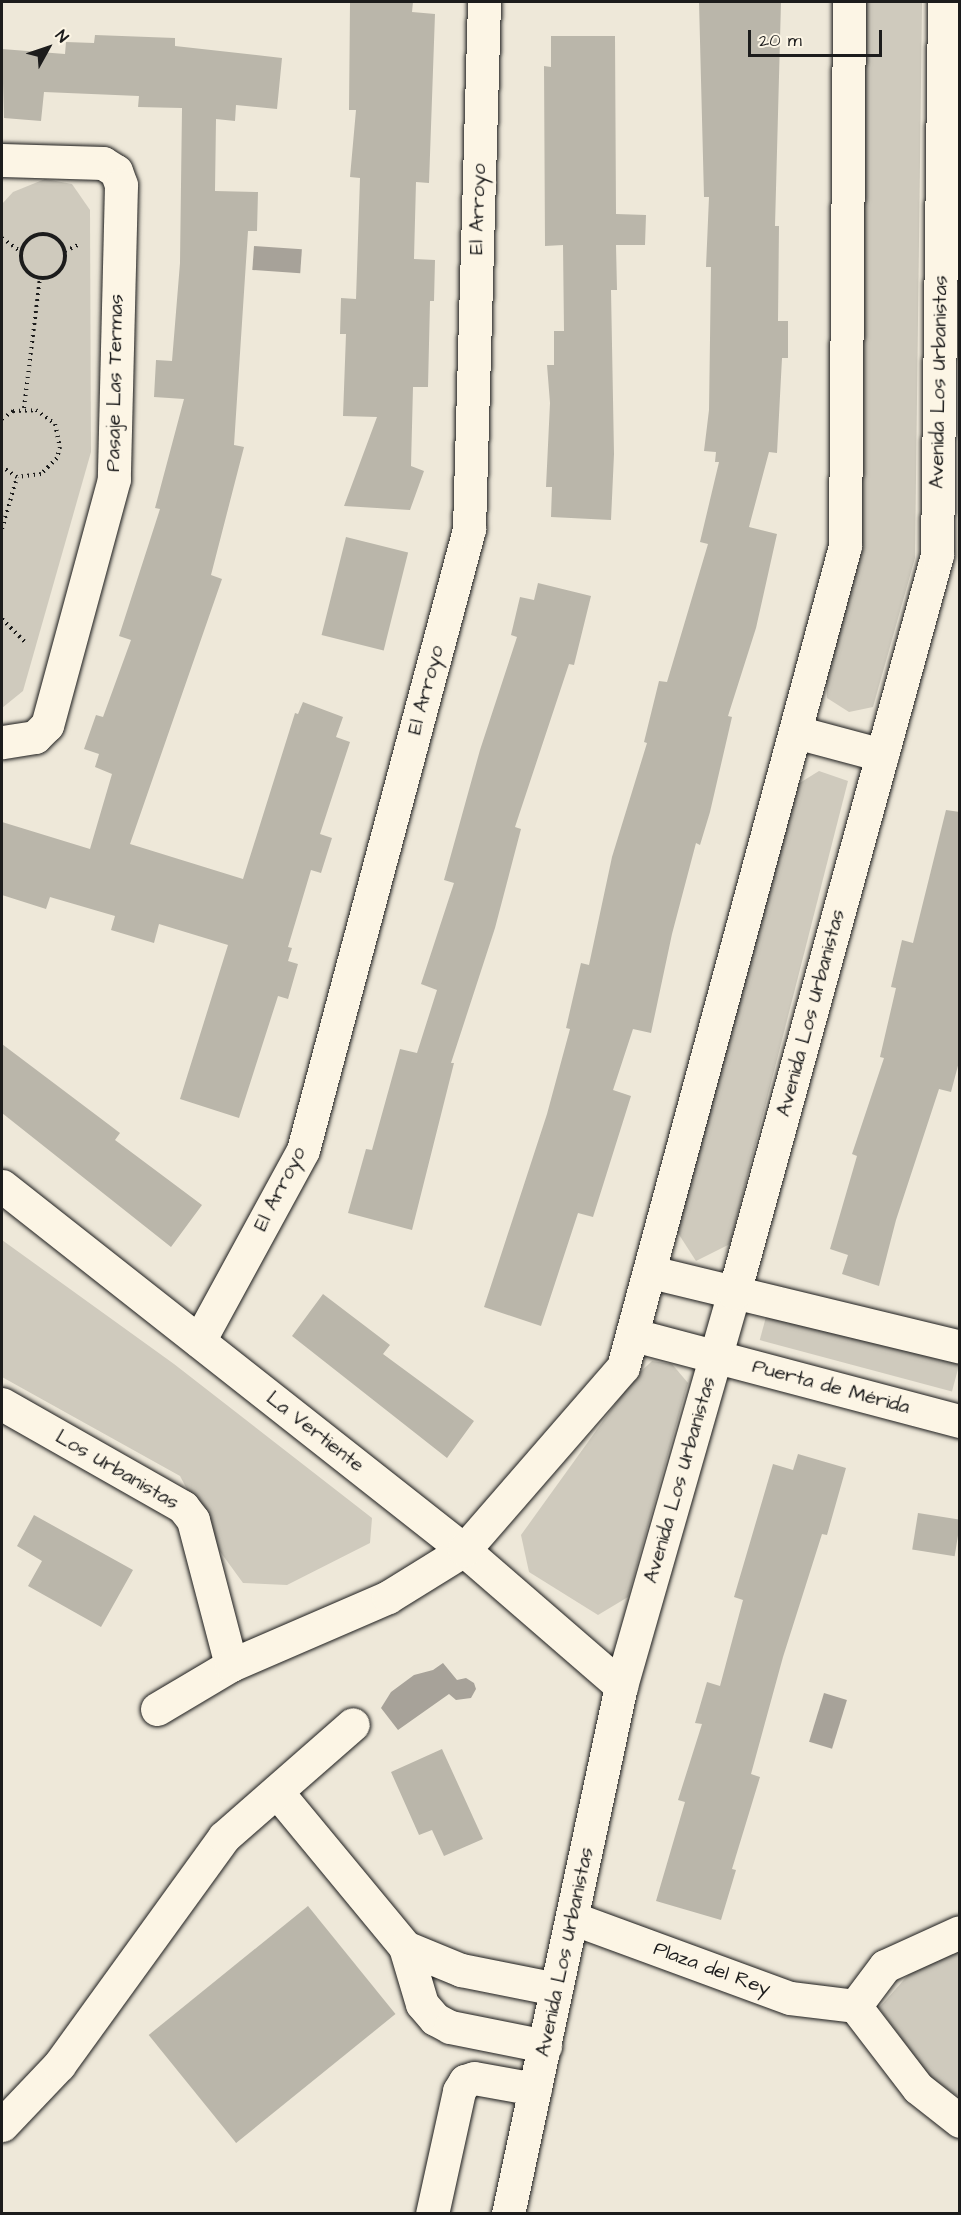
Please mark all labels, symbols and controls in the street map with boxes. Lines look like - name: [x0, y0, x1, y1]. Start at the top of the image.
- north arrow: [18, 18, 78, 78]
- scale bar: [751, 18, 884, 56]
- text: N: [50, 26, 73, 47]
- text: 20 m: [759, 28, 802, 53]
- street label: El Arroyo: [464, 163, 492, 255]
- street label: Avenida Los Urbanistas: [925, 275, 953, 489]
- street label: Pasaje Las Termas: [101, 294, 129, 472]
- street label: El Arroyo: [403, 643, 449, 737]
- street label: Avenida Los Urbanistas: [772, 907, 850, 1119]
- street label: El Arroyo: [249, 1143, 311, 1235]
- street label: Puerta de Mérida: [750, 1354, 912, 1420]
- street label: Avenida Los Urbanistas: [639, 1374, 721, 1586]
- street label: La Vertiente: [261, 1386, 369, 1478]
- street label: Los Urbanistas: [51, 1425, 183, 1515]
- street label: Avenida Los Urbanistas: [531, 1845, 599, 2059]
- street label: Plaza del Rey: [650, 1937, 774, 2001]

